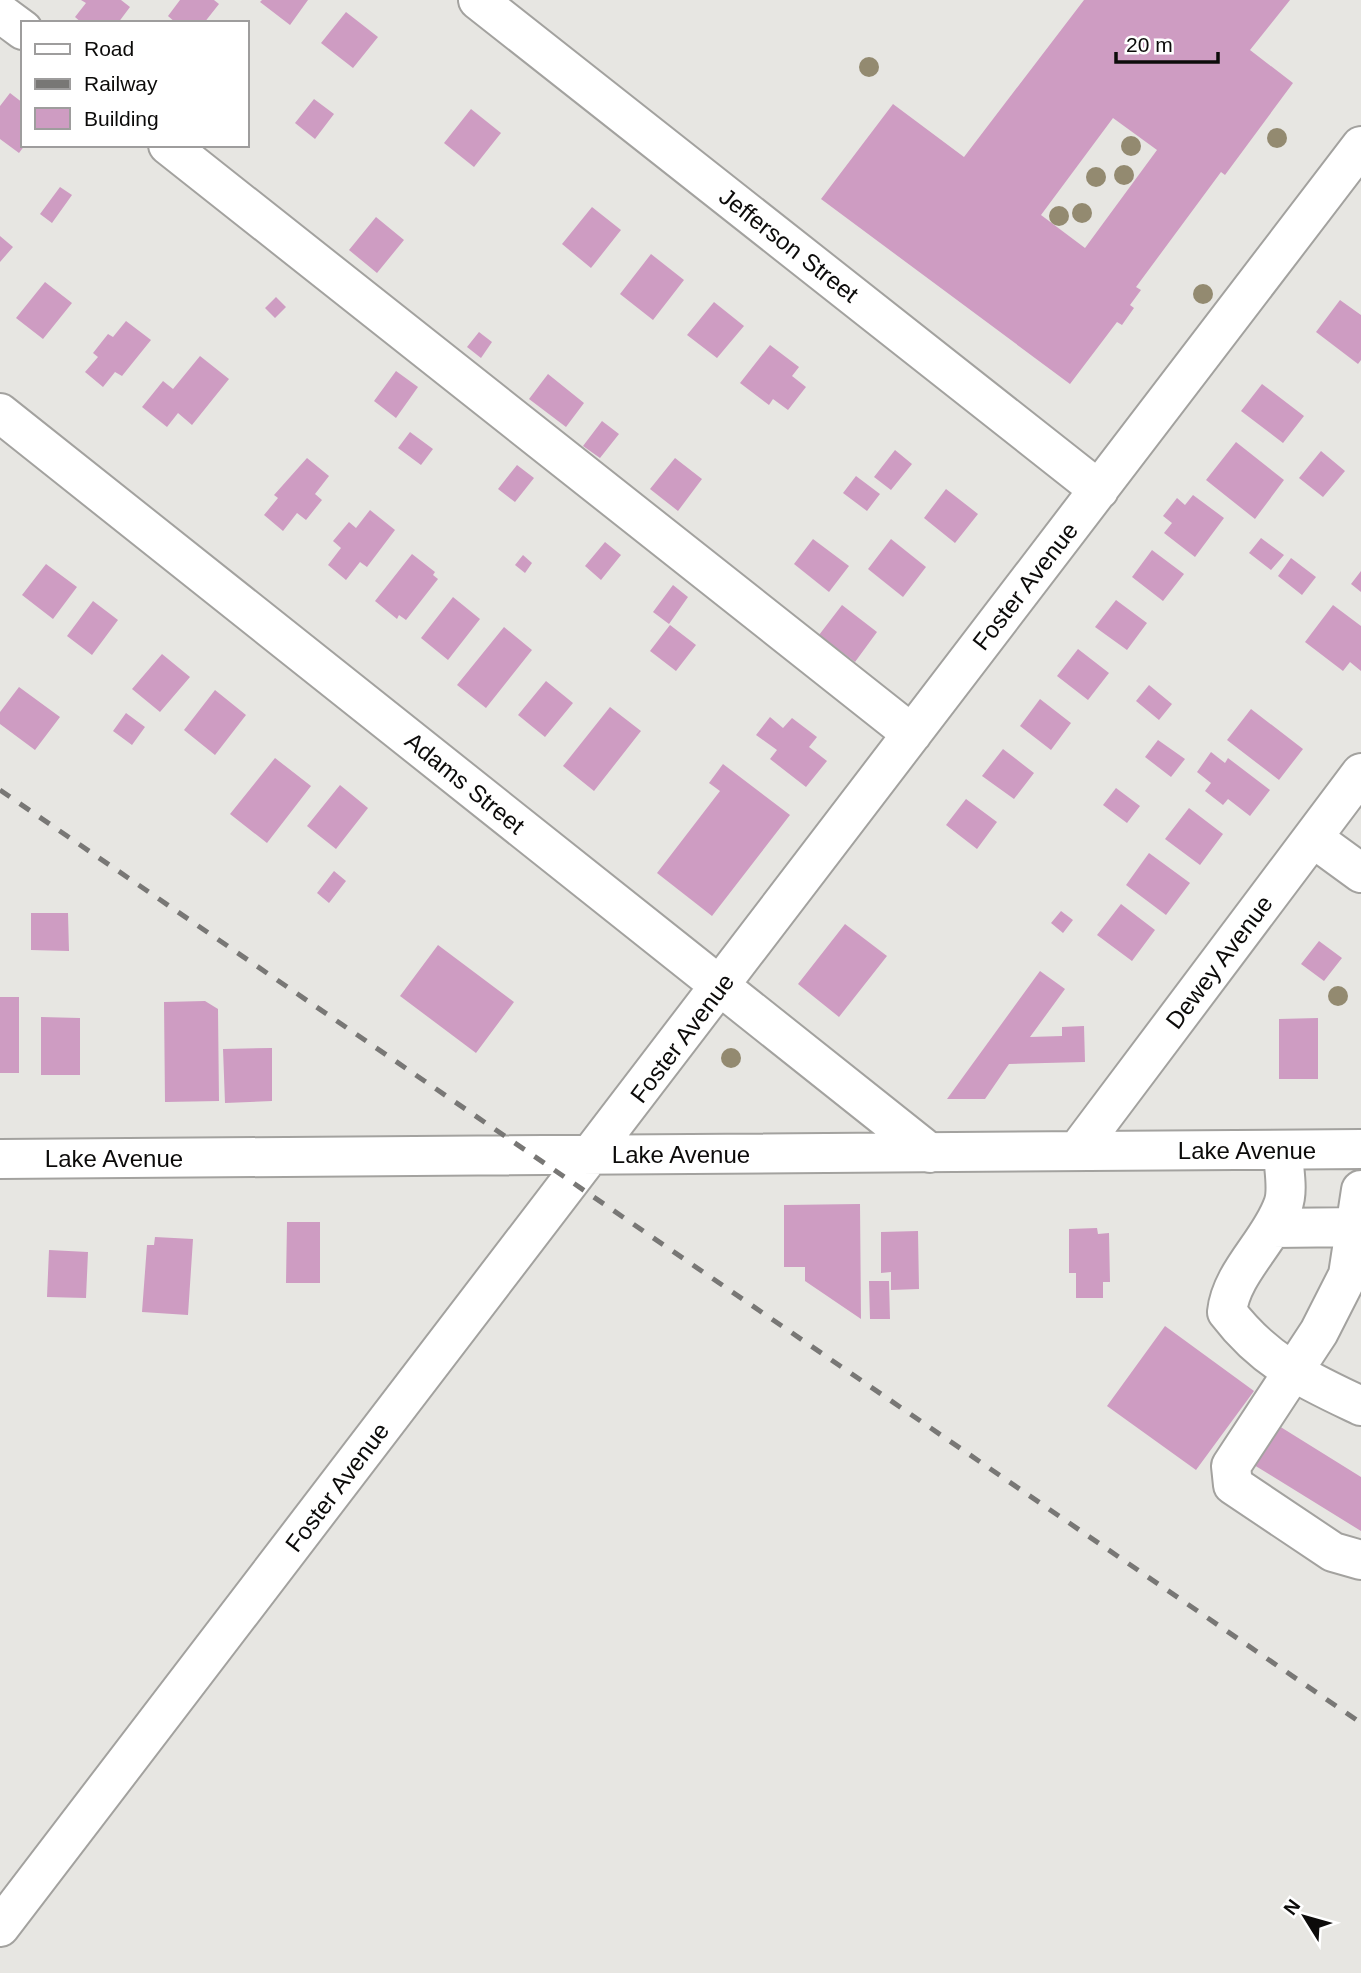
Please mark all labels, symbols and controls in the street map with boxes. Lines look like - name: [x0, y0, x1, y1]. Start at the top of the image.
- legend: [21, 21, 248, 147]
- scale bar: [1116, 21, 1218, 65]
- text: 20 m: [1126, 33, 1173, 56]
- text: Road: [84, 37, 134, 60]
- text: Railway: [84, 72, 158, 95]
- text: Building: [84, 107, 159, 130]
- street label: Jefferson Street: [714, 182, 864, 308]
- street label: Foster Avenue: [967, 517, 1083, 655]
- street label: Adams Street: [400, 727, 530, 839]
- street label: Dewey Avenue: [1160, 890, 1278, 1034]
- street label: Foster Avenue: [625, 968, 739, 1108]
- street label: Lake Avenue: [1178, 1137, 1316, 1164]
- street label: Lake Avenue: [612, 1141, 750, 1168]
- street label: Lake Avenue: [45, 1145, 183, 1172]
- street label: Foster Avenue: [280, 1417, 394, 1557]
- north arrow: [1270, 1882, 1340, 1952]
- text: N: [1279, 1895, 1304, 1919]

